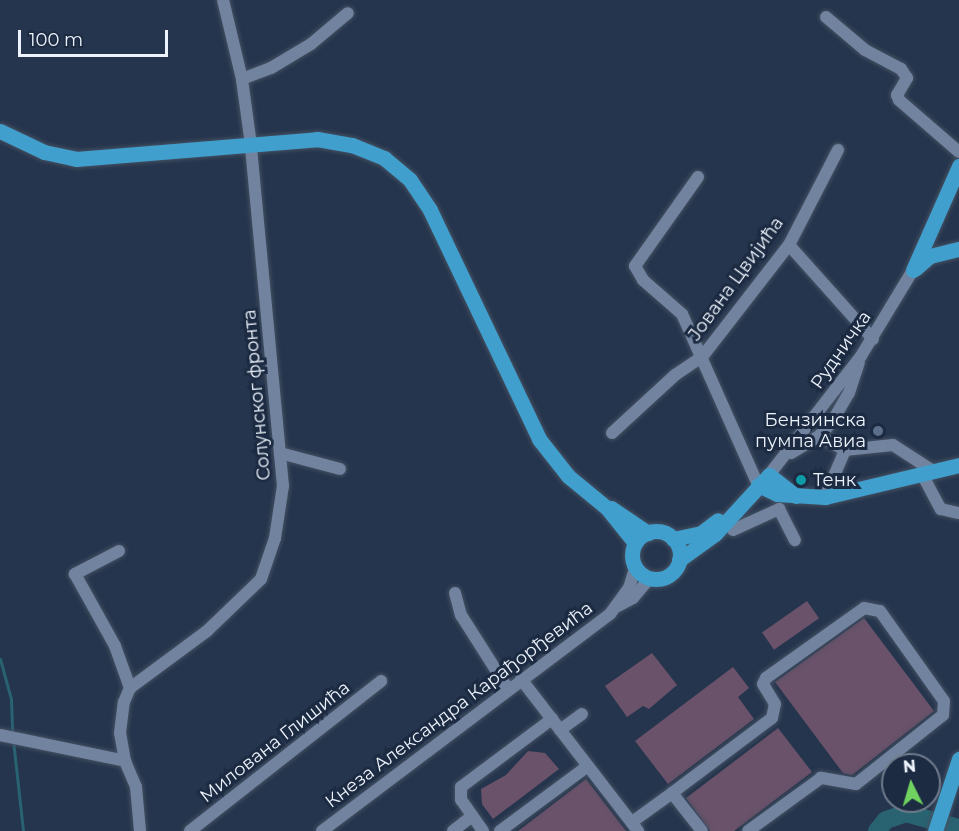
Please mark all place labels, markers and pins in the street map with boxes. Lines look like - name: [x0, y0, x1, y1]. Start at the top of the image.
- place label: Бензинска пумпа Авиа: [755, 410, 866, 452]
- marker: Бензинска пумпа Авиа: [871, 424, 885, 438]
- place label: Тенк: [813, 469, 856, 491]
- marker: Тенк: [794, 473, 808, 487]

